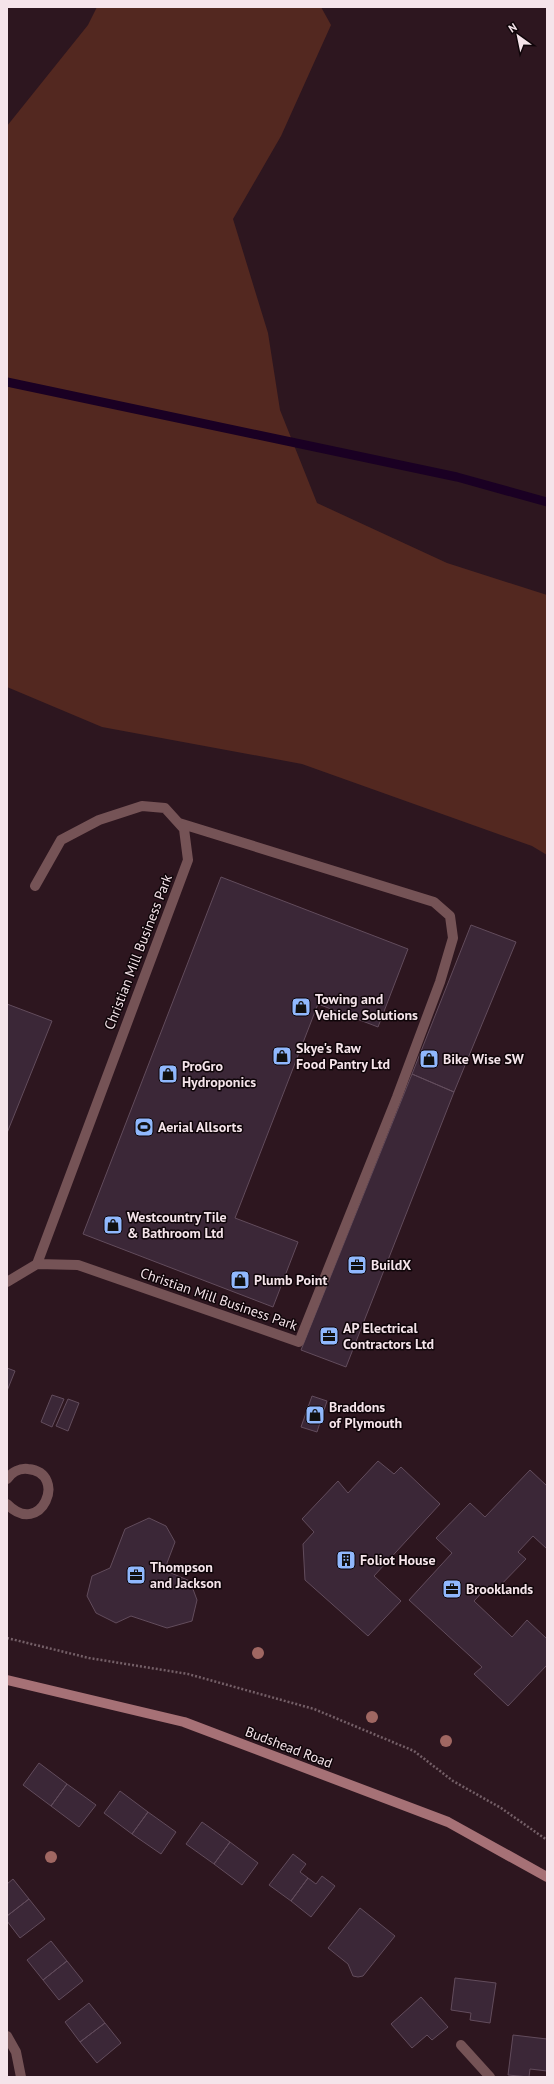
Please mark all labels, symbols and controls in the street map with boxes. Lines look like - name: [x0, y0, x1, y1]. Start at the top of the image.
- north arrow: [498, 16, 538, 56]
- text: N: [506, 20, 519, 35]
- street label: Christian Mill Business Park: [100, 871, 176, 1032]
- place label: Towing and Vehicle Solutions: [314, 990, 418, 1024]
- shop icon: Towing and Vehicle Solutions: [290, 996, 312, 1018]
- place label: Skye's Raw Food Pantry Ltd: [296, 1039, 390, 1073]
- shop icon: Skye's Raw Food Pantry Ltd: [271, 1045, 293, 1067]
- shop icon: Bike Wise SW: [418, 1048, 440, 1070]
- place label: Bike Wise SW: [443, 1050, 525, 1068]
- place label: ProGro Hydroponics: [182, 1057, 256, 1091]
- shop icon: ProGro Hydroponics: [157, 1063, 179, 1085]
- sports icon: Aerial Allsorts: [133, 1116, 155, 1138]
- place label: Aerial Allsorts: [158, 1118, 242, 1136]
- place label: Westcountry Tile & Bathroom Ltd: [127, 1208, 227, 1242]
- shop icon: Westcountry Tile & Bathroom Ltd: [102, 1214, 124, 1236]
- office icon: BuildX: [346, 1254, 368, 1276]
- place label: BuildX: [371, 1256, 411, 1274]
- street label: Christian Mill Business Park: [138, 1264, 300, 1334]
- shop icon: Plumb Point: [229, 1269, 251, 1291]
- place label: Plumb Point: [254, 1271, 327, 1289]
- place label: AP Electrical Contractors Ltd: [343, 1319, 434, 1353]
- office icon: AP Electrical Contractors Ltd: [318, 1325, 340, 1347]
- place label: Braddons of Plymouth: [329, 1398, 402, 1432]
- shop icon: Braddons of Plymouth: [304, 1404, 326, 1426]
- building icon: Foliot House: [335, 1549, 357, 1571]
- place label: Foliot House: [360, 1551, 436, 1569]
- place label: Thompson and Jackson: [150, 1558, 221, 1592]
- office icon: Thompson and Jackson: [125, 1564, 147, 1586]
- office icon: Brooklands: [441, 1578, 463, 1600]
- place label: Brooklands: [466, 1580, 533, 1598]
- street label: Budshead Road: [243, 1722, 335, 1772]

